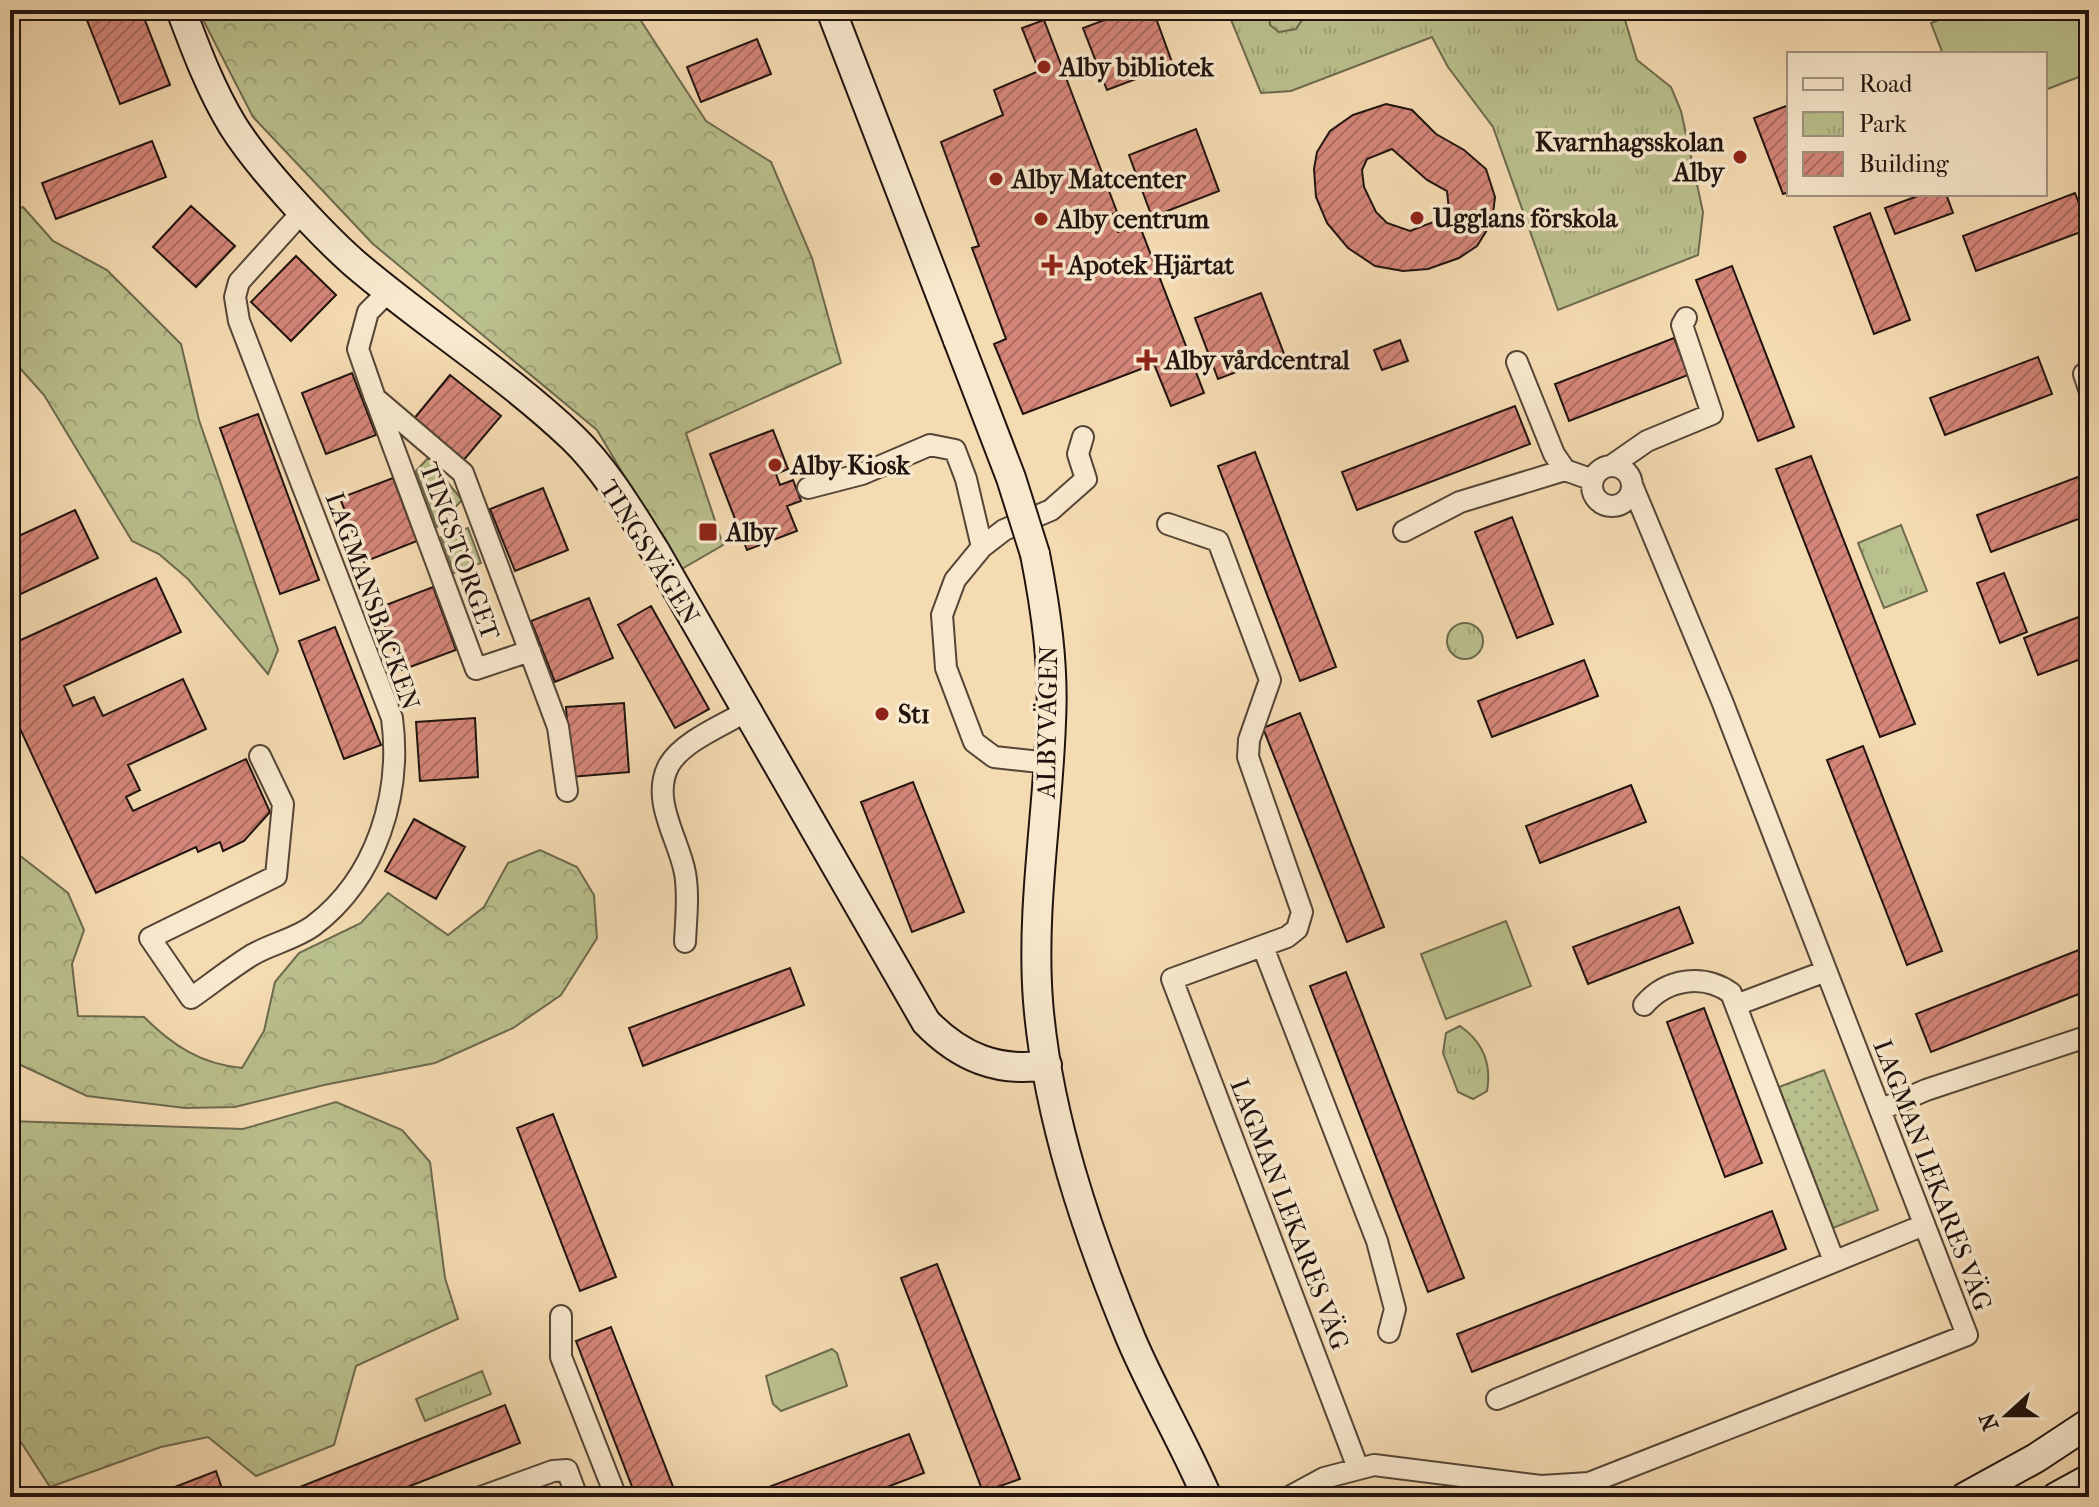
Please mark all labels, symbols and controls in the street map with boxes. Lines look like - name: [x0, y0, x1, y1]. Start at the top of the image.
- place label: Alby bibliotek: [1058, 52, 1215, 83]
- legend: [1787, 52, 2047, 196]
- marker: Alby bibliotek: [1035, 58, 1053, 76]
- text: Road: [1859, 70, 1913, 98]
- text: Park: [1859, 110, 1907, 138]
- place label: Kvarnhagsskolan Alby: [1535, 127, 1726, 188]
- marker: Kvarnhagsskolan Alby: [1731, 148, 1749, 166]
- text: Building: [1859, 150, 1950, 178]
- place label: Alby Matcenter: [1010, 164, 1187, 195]
- marker: Alby Matcenter: [987, 170, 1005, 188]
- place label: Ugglans förskola: [1432, 203, 1618, 234]
- place label: Alby centrum: [1055, 204, 1210, 235]
- marker: Ugglans förskola: [1408, 209, 1426, 227]
- marker: Alby centrum: [1032, 210, 1050, 228]
- place label: Apotek Hjärtat: [1066, 250, 1235, 281]
- marker: Apotek Hjärtat: [1043, 256, 1061, 274]
- place label: Alby vårdcentral: [1163, 345, 1350, 376]
- marker: Alby vårdcentral: [1136, 349, 1158, 371]
- place label: Alby Kiosk: [789, 450, 911, 481]
- marker: Alby Kiosk: [766, 456, 784, 474]
- street label: TINGSTORGET: [413, 458, 506, 645]
- street label: TINGSVÄGEN: [593, 474, 706, 631]
- street label: LAGMANSBACKEN: [319, 488, 426, 715]
- place label: Alby: [724, 517, 779, 548]
- marker: Alby: [697, 521, 719, 543]
- street label: ALBYVÄGEN: [1031, 645, 1064, 800]
- place label: St1: [898, 699, 930, 730]
- marker: St1: [873, 705, 891, 723]
- street label: LAGMAN LEKARES VÄG: [1866, 1035, 1999, 1315]
- street label: LAGMAN LEKARES VÄG: [1223, 1074, 1356, 1354]
- north arrow: [1967, 1375, 2047, 1455]
- text: N: [1974, 1409, 2004, 1434]

